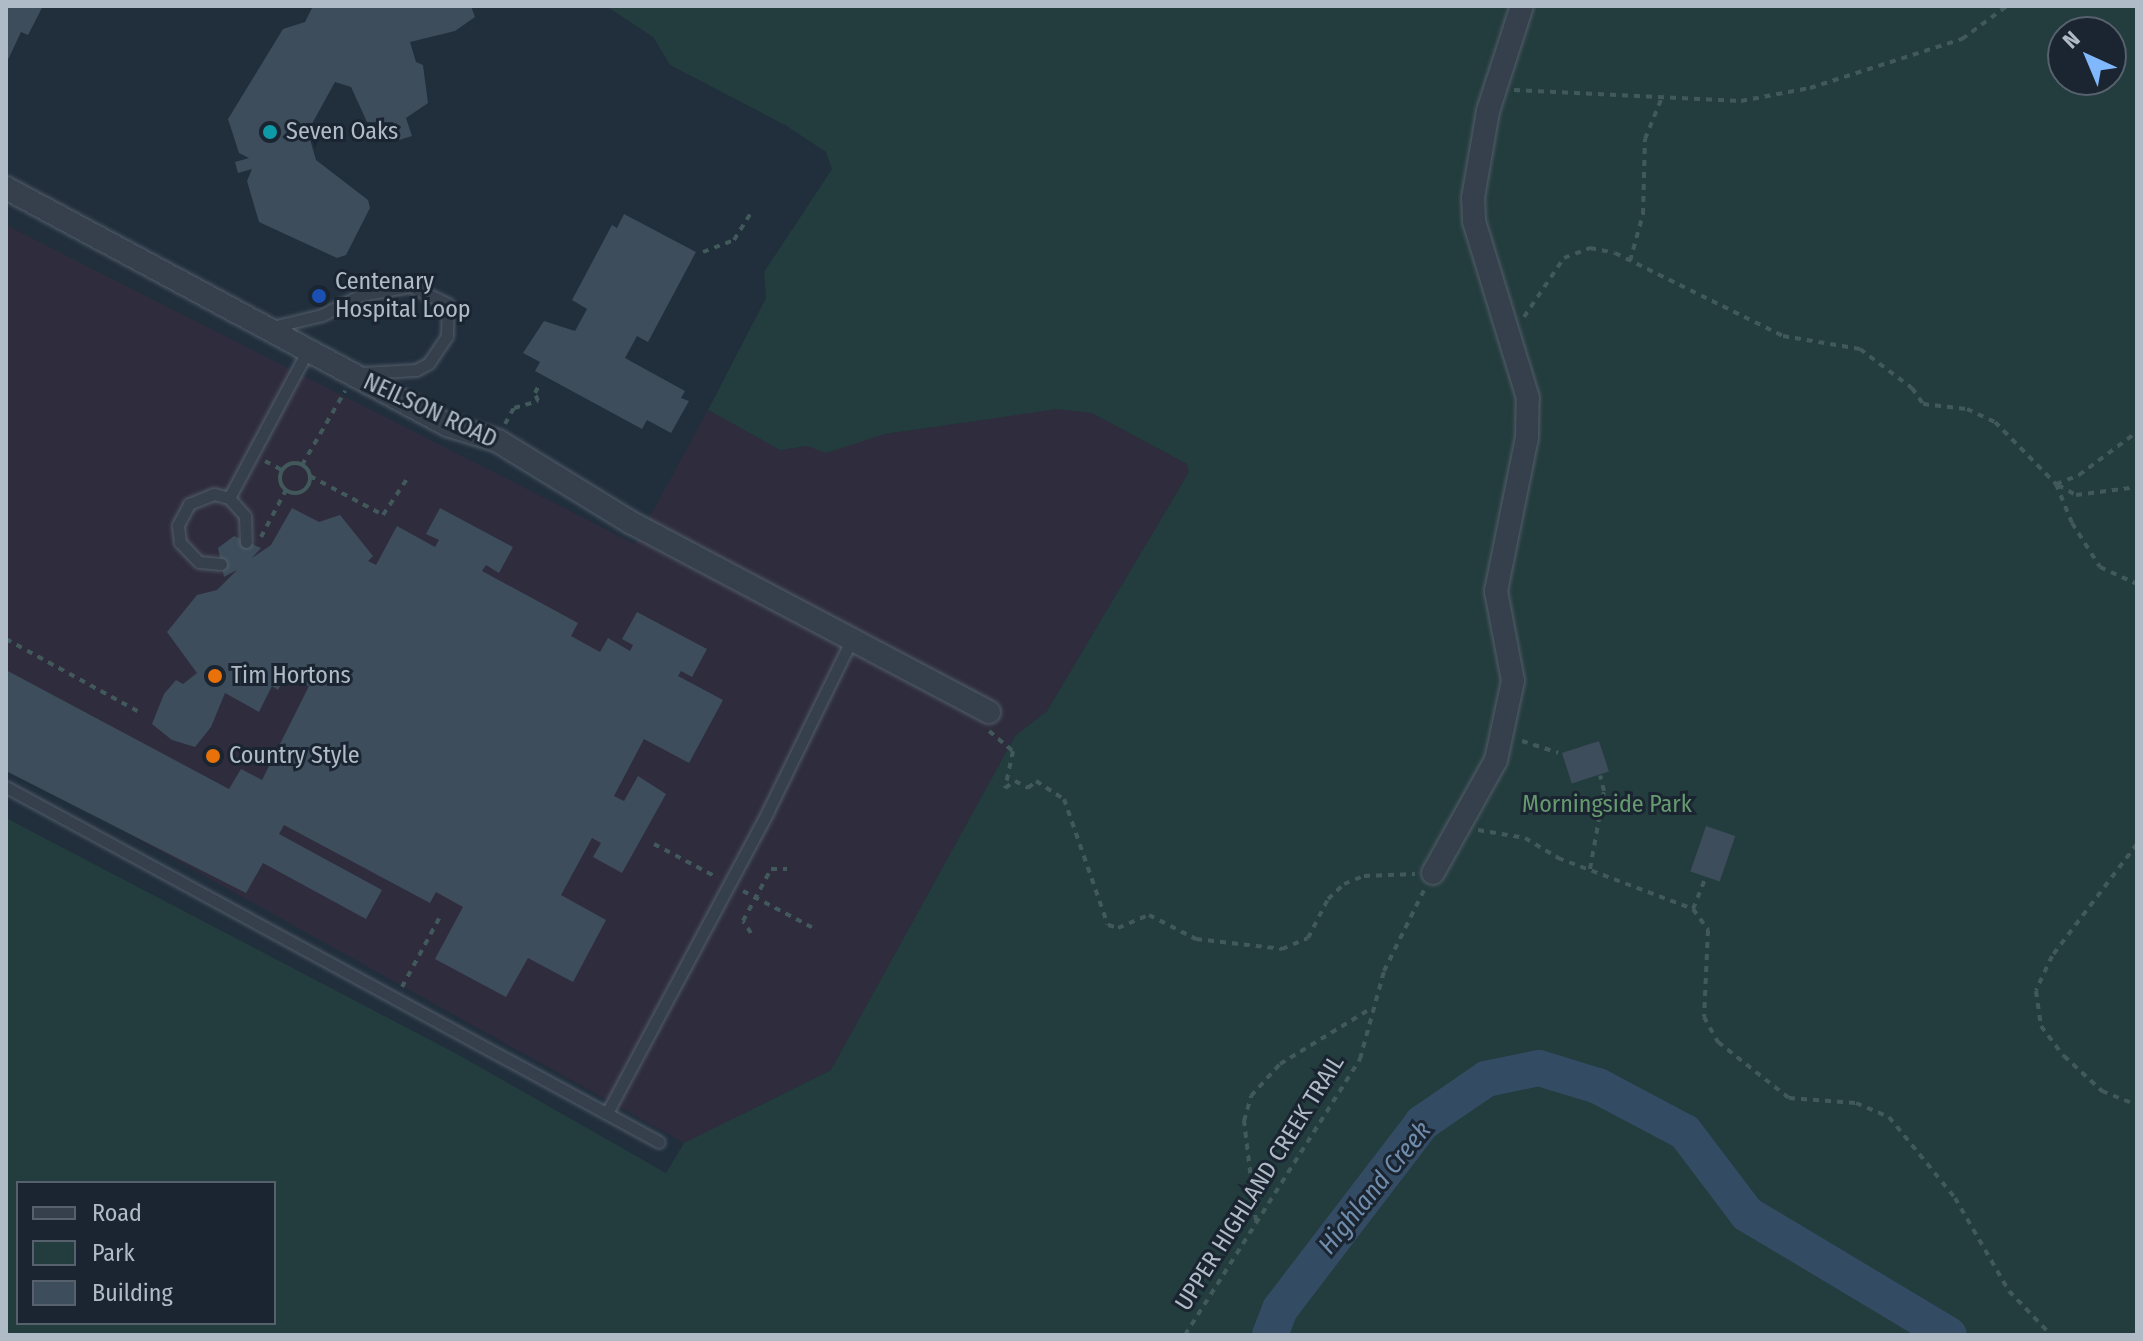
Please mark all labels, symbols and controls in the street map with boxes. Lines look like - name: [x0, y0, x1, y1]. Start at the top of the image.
- north arrow: [2047, 16, 2127, 96]
- text: N: [2057, 26, 2085, 54]
- place label: Seven Oaks: [286, 118, 398, 146]
- marker: Seven Oaks: [261, 123, 279, 141]
- place label: Centenary Hospital Loop: [335, 268, 471, 324]
- marker: Centenary Hospital Loop: [310, 287, 328, 305]
- street label: NEILSON ROAD: [359, 368, 501, 454]
- place label: Tim Hortons: [231, 662, 351, 690]
- marker: Tim Hortons: [206, 667, 224, 685]
- place label: Country Style: [229, 742, 360, 770]
- marker: Country Style: [204, 747, 222, 765]
- park label: Morningside Park: [1522, 791, 1692, 819]
- street label: UPPER HIGHLAND CREEK TRAIL: [1169, 1050, 1351, 1316]
- water label: Highland Creek: [1312, 1115, 1438, 1261]
- legend: [16, 1181, 276, 1325]
- text: Road: [92, 1199, 142, 1227]
- text: Park: [92, 1239, 135, 1267]
- text: Building: [92, 1279, 173, 1307]

